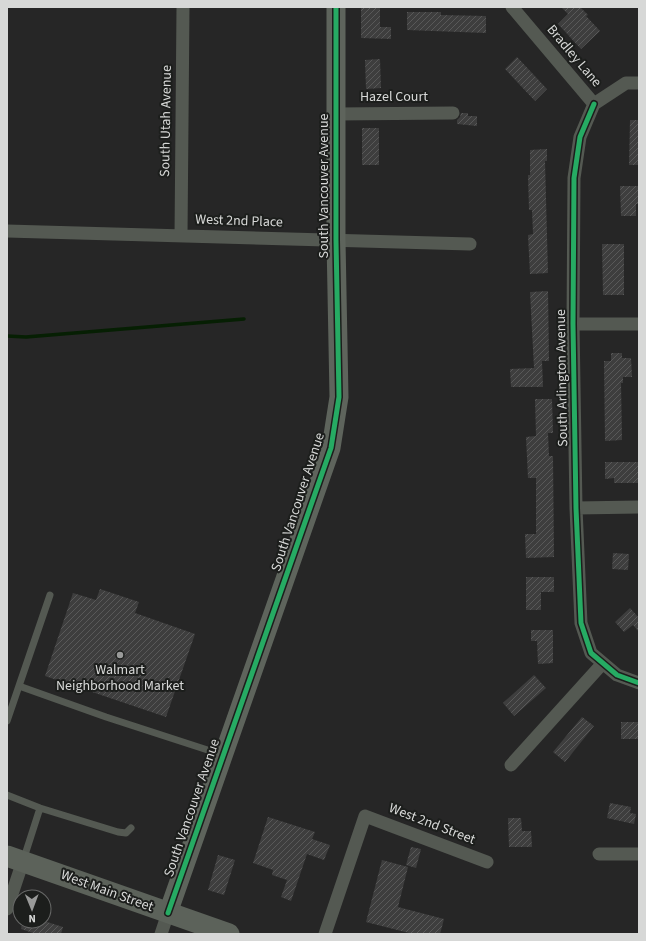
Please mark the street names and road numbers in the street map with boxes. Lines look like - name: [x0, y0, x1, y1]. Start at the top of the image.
- street label: Bradley Lane: [542, 20, 606, 92]
- street label: South Utah Avenue: [155, 65, 177, 177]
- street label: Hazel Court: [360, 87, 428, 107]
- street label: South Vancouver Avenue: [314, 113, 334, 258]
- street label: West 2nd Place: [195, 209, 283, 233]
- street label: South Arlington Avenue: [551, 309, 573, 447]
- street label: South Vancouver Avenue: [266, 430, 330, 574]
- street label: South Vancouver Avenue: [159, 736, 225, 880]
- street label: West 2nd Street: [386, 798, 478, 850]
- street label: West Main Street: [58, 865, 156, 917]

